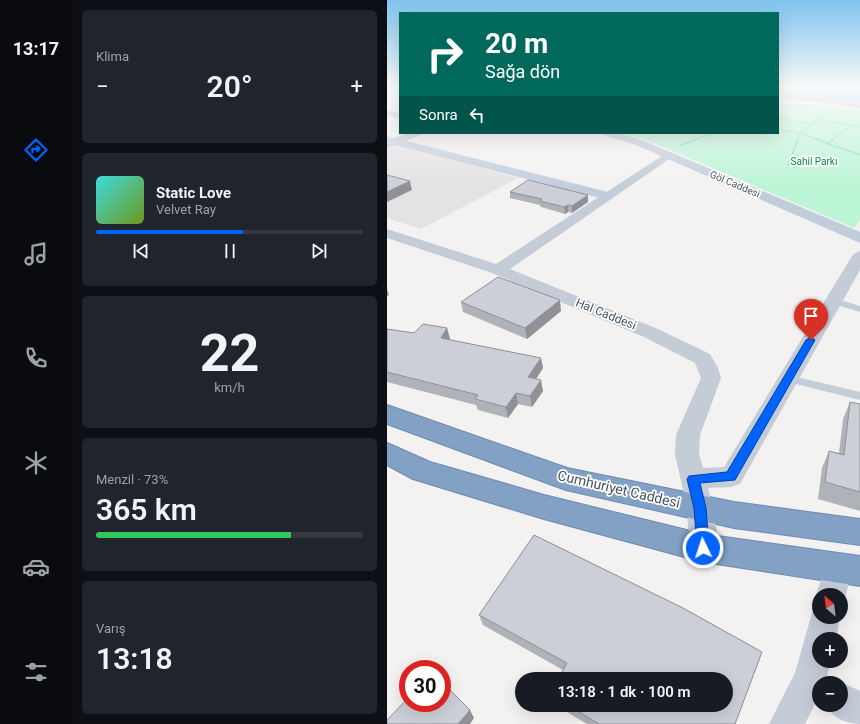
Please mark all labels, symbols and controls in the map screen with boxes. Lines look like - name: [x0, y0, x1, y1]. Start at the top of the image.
- text: 20 m: [485, 27, 548, 60]
- icon: right: [419, 28, 471, 80]
- text: 13:17: [13, 38, 59, 59]
- text: Klima: [96, 49, 129, 64]
- text: Sağa dön: [485, 61, 560, 82]
- text: 20°: [207, 69, 252, 104]
- text: −: [96, 74, 109, 99]
- text: +: [351, 74, 363, 99]
- icon: left: [466, 104, 488, 126]
- text: Sonra: [419, 106, 458, 124]
- icon: directions: [22, 136, 50, 164]
- park label: Sahil Parkı: [791, 156, 837, 167]
- street label: Göl Caddesi: [708, 168, 762, 200]
- text: Static Love: [156, 184, 231, 202]
- text: Velvet Ray: [156, 202, 216, 217]
- icon: music: [22, 240, 50, 268]
- icon: previous: [130, 240, 152, 262]
- icon: pause: [219, 240, 241, 262]
- icon: next: [308, 240, 330, 262]
- street label: Hal Caddesi: [574, 295, 639, 333]
- pin: [794, 299, 828, 340]
- icon: arrive: [800, 305, 822, 327]
- text: 22: [200, 323, 259, 384]
- icon: phone: [22, 344, 50, 372]
- text: km/h: [214, 380, 245, 395]
- icon: climate: [22, 449, 50, 477]
- street label: Cumhuriyet Caddesi: [556, 467, 682, 511]
- text: Menzil · 73%: [96, 472, 168, 487]
- text: 365 km: [96, 492, 197, 527]
- position arrow: [682, 527, 724, 569]
- icon: car: [22, 553, 50, 581]
- north arrow: [812, 588, 848, 624]
- map controls: [812, 588, 848, 712]
- text: Varış: [96, 621, 125, 636]
- button: +: [812, 632, 848, 668]
- text: 13:18: [96, 641, 173, 676]
- icon: filters: [22, 658, 50, 686]
- speed limit sign: 30: [399, 660, 451, 712]
- button: −: [812, 676, 848, 712]
- text: 13:18 · 1 dk · 100 m: [557, 683, 691, 701]

